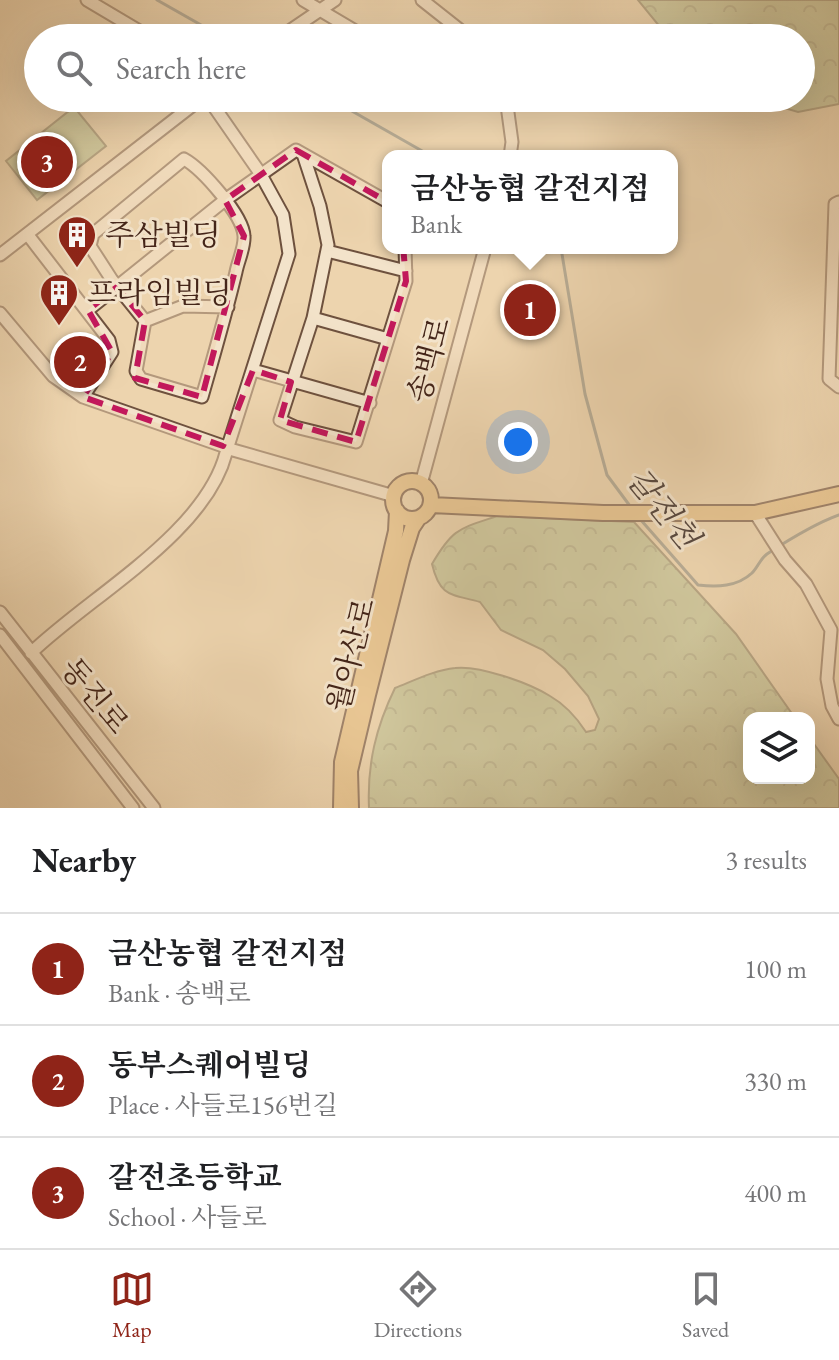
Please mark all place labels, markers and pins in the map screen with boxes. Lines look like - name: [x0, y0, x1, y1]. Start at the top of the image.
- pin: 3: [21, 132, 73, 192]
- building icon: 주삼빌딩: [56, 214, 98, 269]
- place label: 주삼빌딩: [105, 215, 221, 254]
- building icon: 프라임빌딩: [38, 272, 80, 327]
- place label: 프라임빌딩: [87, 273, 232, 312]
- pin: 1: [504, 280, 556, 340]
- pin: 2: [54, 332, 106, 392]

